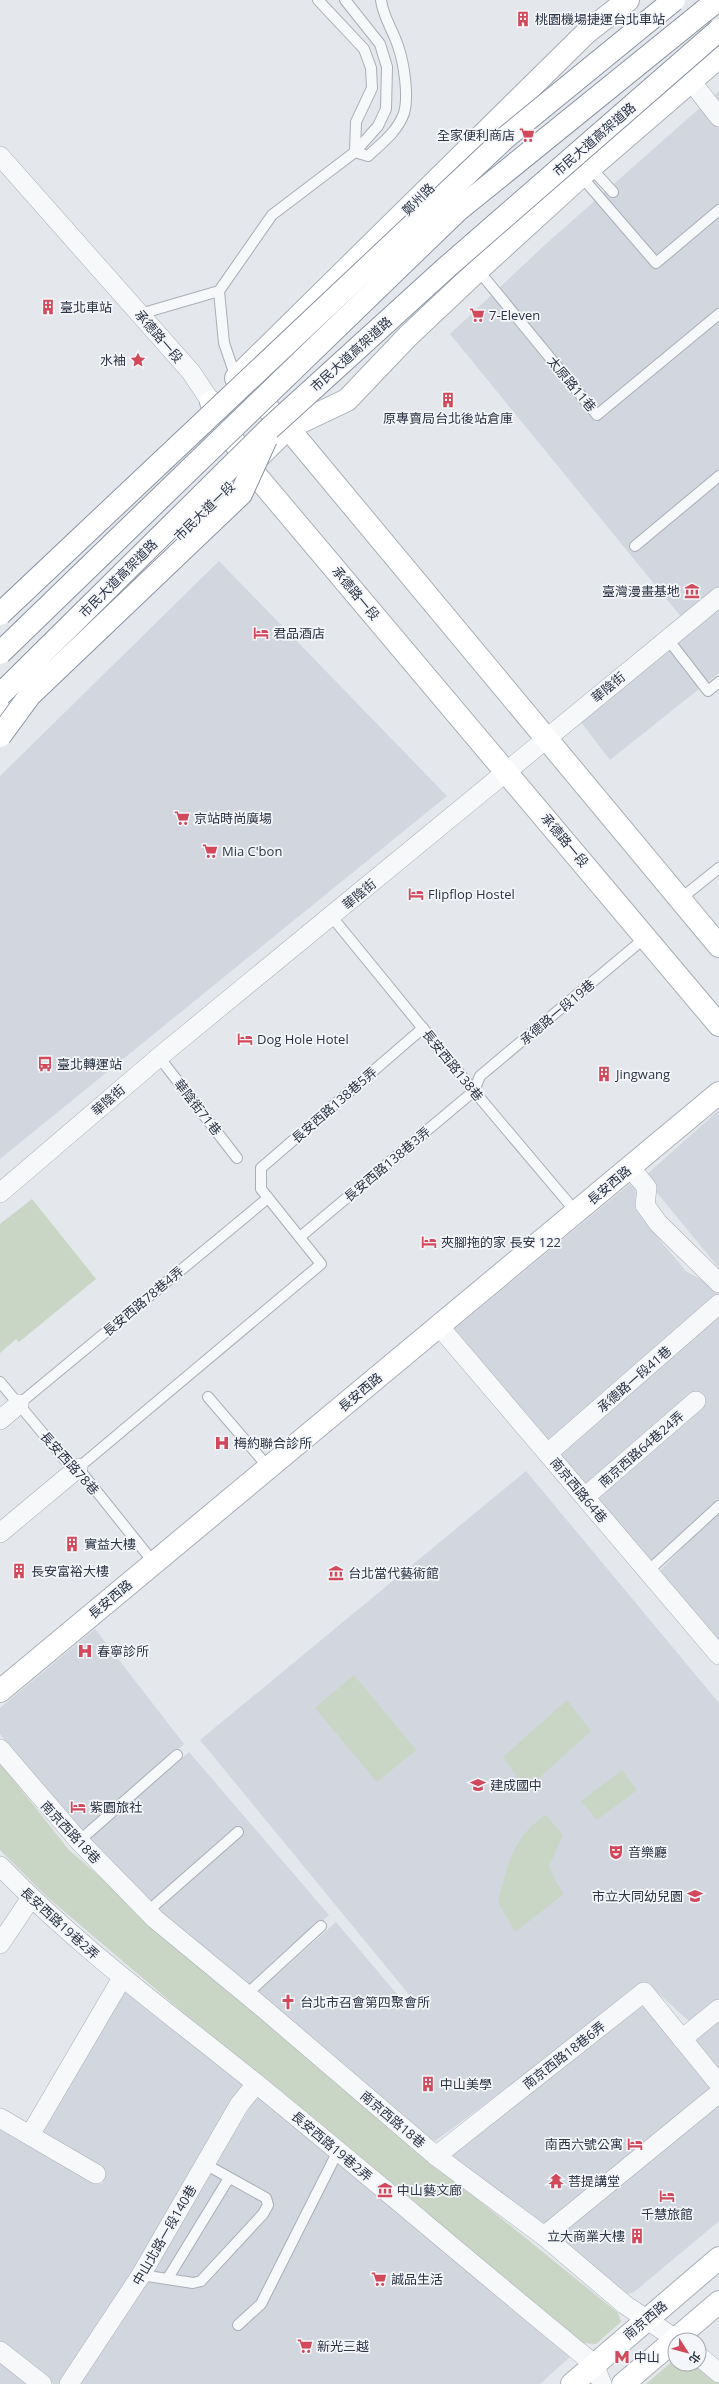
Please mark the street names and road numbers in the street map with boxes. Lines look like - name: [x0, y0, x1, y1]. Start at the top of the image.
- street label: 市民大道高架道路: [549, 98, 639, 180]
- street label: 鄭州路: [398, 179, 438, 219]
- street label: 承德路一段: [131, 306, 187, 366]
- street label: 市民大道高架道路: [306, 313, 396, 395]
- street label: 太原路11巷: [544, 353, 600, 415]
- street label: 市民大道一段: [170, 477, 238, 545]
- street label: 市民大道高架道路: [75, 535, 161, 621]
- street label: 承德路一段: [328, 562, 384, 624]
- street label: 華陰街: [587, 668, 629, 706]
- street label: 承德路一段: [537, 809, 593, 871]
- street label: 華陰街: [338, 875, 380, 913]
- street label: 承德路一段19巷: [516, 975, 598, 1049]
- street label: 長安西路138巷: [419, 1025, 487, 1105]
- street label: 長安西路138巷5弄: [287, 1063, 381, 1147]
- street label: 華陰街71巷: [170, 1075, 226, 1139]
- street label: 華陰街: [87, 1080, 129, 1120]
- street label: 長安西路138巷3弄: [340, 1122, 434, 1206]
- street label: 長安西路: [583, 1161, 635, 1209]
- street label: 長安西路78巷4弄: [99, 1262, 187, 1340]
- street label: 承德路一段41巷: [593, 1342, 675, 1416]
- street label: 長安西路: [334, 1368, 386, 1416]
- street label: 南京西路64巷24弄: [594, 1407, 688, 1491]
- street label: 長安西路78巷: [37, 1427, 103, 1499]
- street label: 南京西路64巷: [546, 1454, 612, 1526]
- street label: 長安西路: [84, 1575, 136, 1623]
- street label: 南京西路18巷: [37, 1797, 105, 1867]
- street label: 長安西路19巷2弄: [17, 1883, 103, 1963]
- street label: 南京西路18巷6弄: [519, 2017, 609, 2093]
- street label: 南京西路18巷: [357, 2086, 429, 2152]
- street label: 長安西路19巷2弄: [288, 2107, 376, 2185]
- street label: 中山北路一段140巷: [128, 2181, 200, 2289]
- street label: 南京西路: [619, 2296, 671, 2344]

